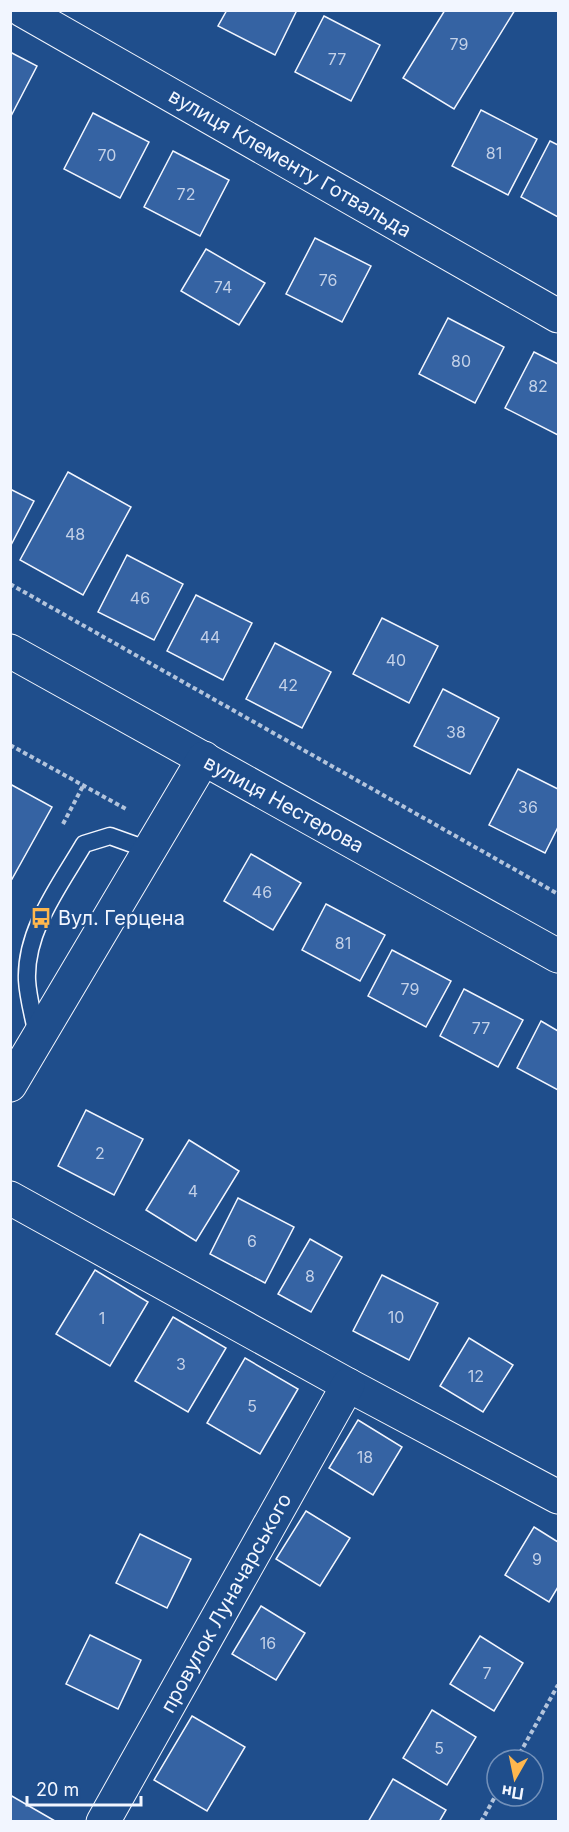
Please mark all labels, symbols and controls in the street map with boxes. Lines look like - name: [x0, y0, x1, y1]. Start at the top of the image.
- house number: 79: [450, 34, 468, 54]
- house number: 77: [328, 49, 346, 69]
- street label: вулиця Клементу Готвальда: [164, 84, 416, 242]
- house number: 81: [486, 143, 502, 163]
- house number: 70: [98, 145, 116, 165]
- house number: 72: [177, 184, 195, 204]
- house number: 76: [319, 270, 337, 290]
- house number: 74: [214, 277, 232, 297]
- house number: 80: [451, 351, 471, 371]
- house number: 82: [528, 376, 548, 396]
- house number: 48: [65, 524, 85, 544]
- house number: 46: [130, 588, 150, 608]
- house number: 44: [200, 627, 220, 647]
- house number: 40: [386, 650, 406, 670]
- house number: 42: [278, 675, 298, 695]
- house number: 38: [446, 722, 466, 742]
- street label: вулиця Нестерова: [200, 750, 368, 858]
- house number: 36: [518, 797, 538, 817]
- house number: 46: [252, 882, 272, 902]
- bus stop icon: Вул. Герцена: [29, 906, 53, 930]
- place label: Вул. Герцена: [58, 906, 185, 930]
- house number: 81: [335, 933, 351, 953]
- house number: 79: [401, 979, 419, 999]
- house number: 77: [472, 1018, 490, 1038]
- house number: 2: [95, 1143, 105, 1163]
- house number: 4: [188, 1181, 198, 1201]
- house number: 6: [247, 1231, 257, 1251]
- house number: 8: [305, 1266, 315, 1286]
- house number: 10: [388, 1307, 404, 1327]
- house number: 1: [99, 1308, 105, 1328]
- house number: 3: [176, 1354, 186, 1374]
- house number: 12: [468, 1366, 484, 1386]
- house number: 5: [247, 1396, 257, 1416]
- house number: 18: [357, 1447, 373, 1467]
- street label: провулок Луначарського: [156, 1489, 296, 1717]
- house number: 9: [532, 1549, 542, 1569]
- house number: 16: [260, 1633, 276, 1653]
- house number: 7: [482, 1663, 492, 1683]
- house number: 5: [434, 1738, 444, 1758]
- north arrow: [485, 1748, 545, 1808]
- scale bar: [27, 1769, 141, 1807]
- text: 20 m: [36, 1779, 79, 1800]
- text: Пн: [500, 1781, 525, 1804]

